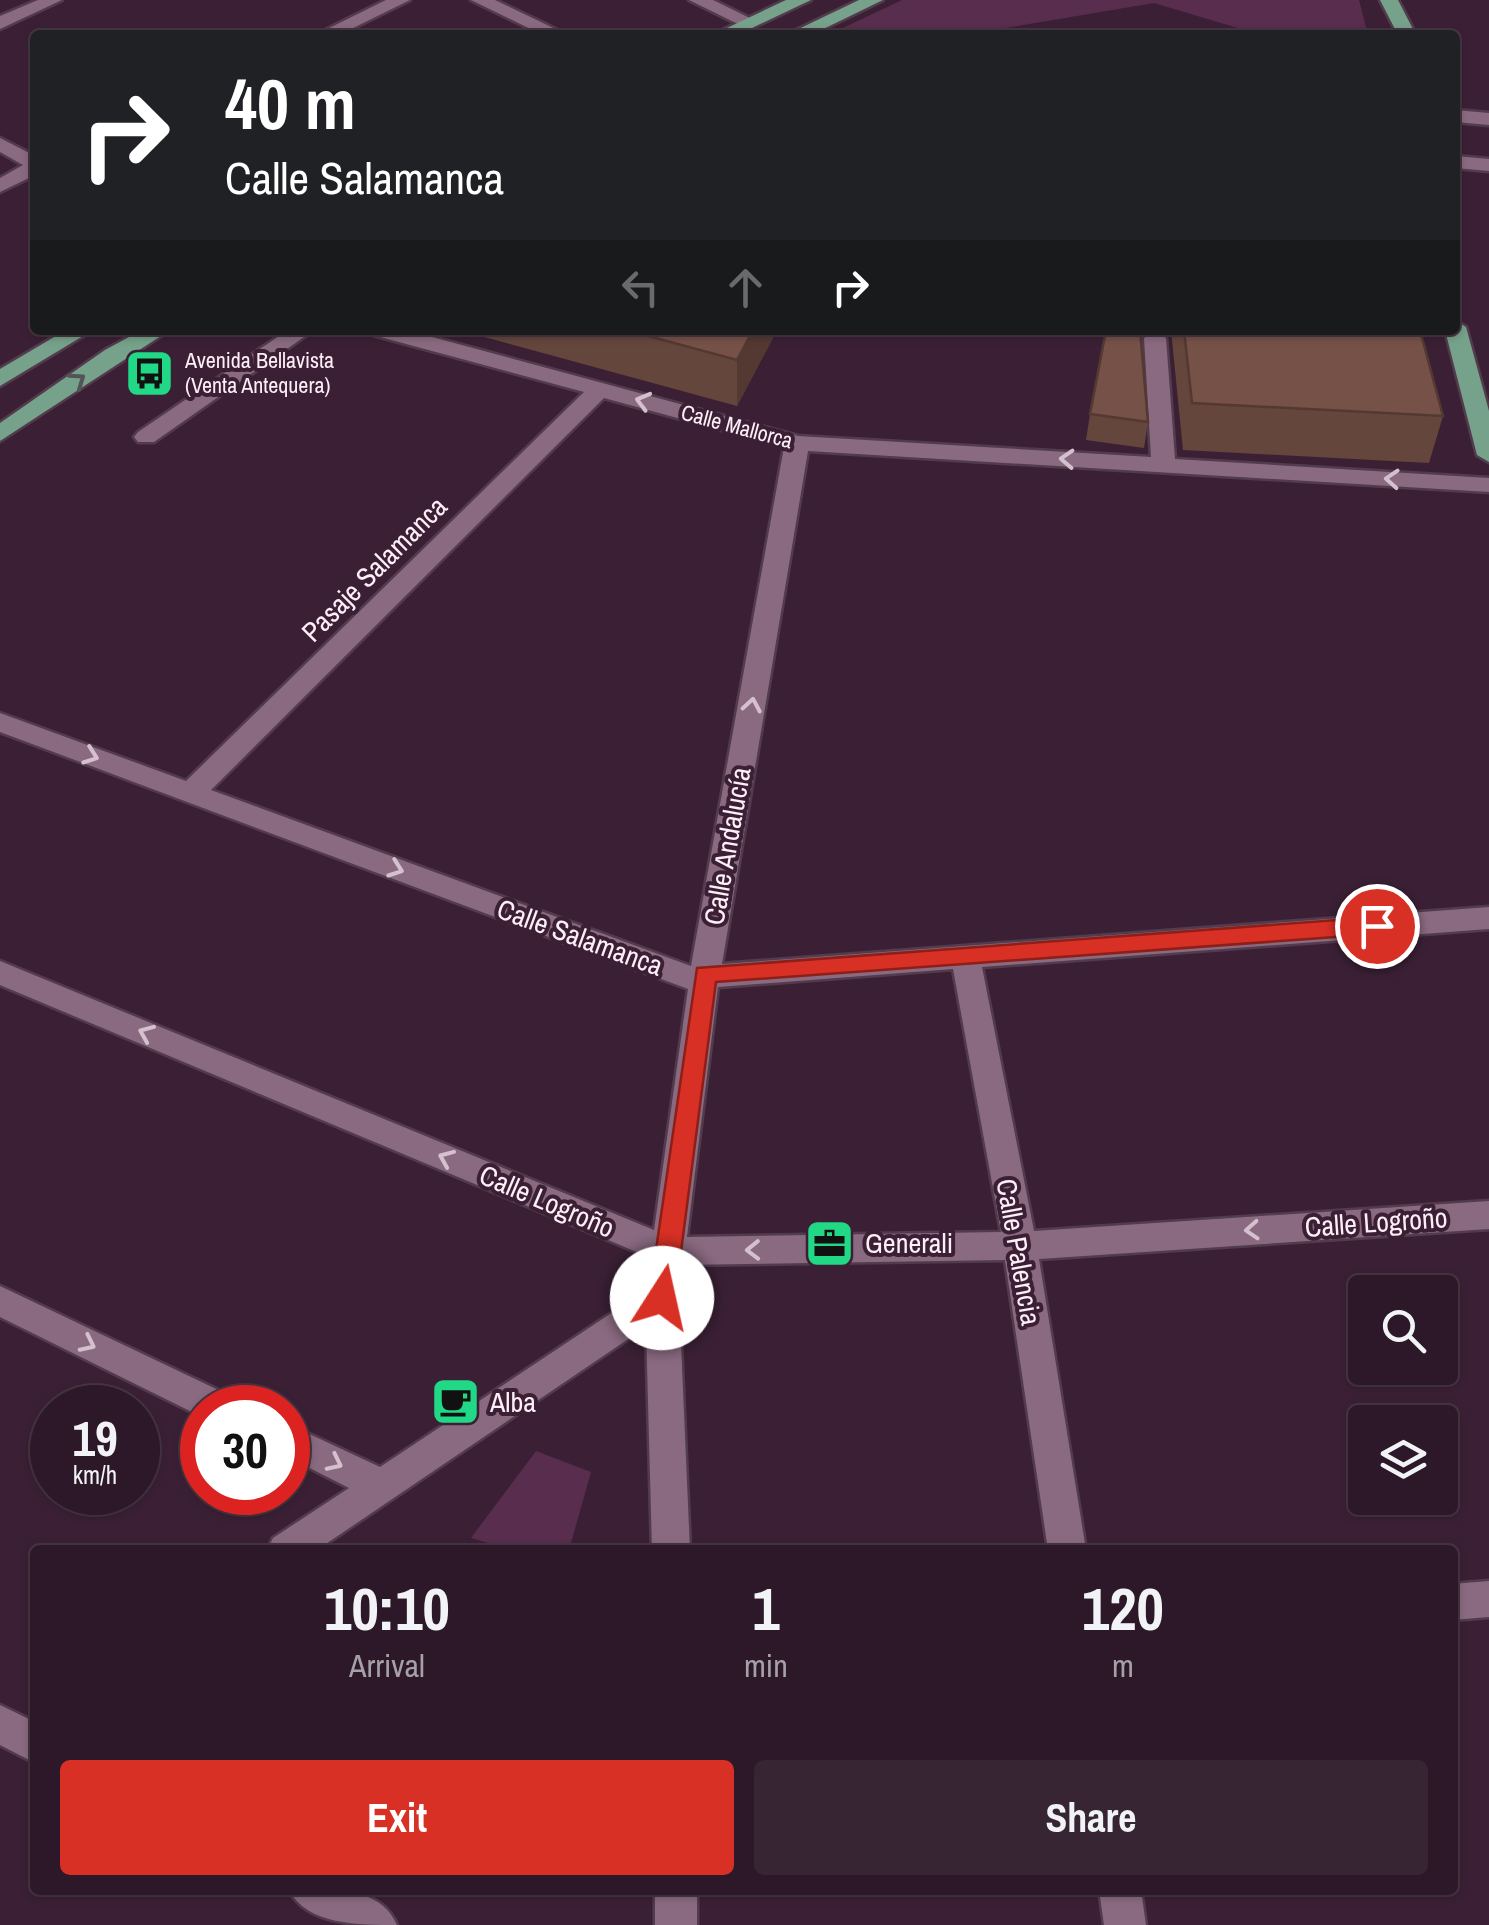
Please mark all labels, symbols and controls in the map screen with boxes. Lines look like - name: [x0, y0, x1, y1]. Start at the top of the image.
- text: 40 m: [225, 57, 356, 151]
- icon: right: [60, 70, 190, 200]
- text: Calle Salamanca: [225, 147, 504, 208]
- icon: left: [613, 260, 668, 315]
- icon: ahead: [718, 260, 773, 315]
- icon: right: [823, 260, 878, 315]
- place label: Avenida Bellavista (Venta Antequera): [184, 345, 334, 400]
- bus stop icon: Avenida Bellavista (Venta Antequera): [124, 347, 176, 399]
- one-way arrow: [67, 374, 85, 392]
- one-way arrow: [635, 391, 653, 412]
- street label: Calle Mallorca: [678, 397, 796, 455]
- one-way arrow: [1059, 449, 1075, 470]
- one-way arrow: [1383, 469, 1399, 490]
- street label: Pasaje Salamanca: [293, 488, 455, 650]
- one-way arrow: [741, 697, 762, 713]
- one-way arrow: [82, 744, 99, 765]
- street label: Calle Andalucía: [694, 764, 760, 928]
- one-way arrow: [386, 857, 404, 877]
- pin: [1335, 884, 1420, 969]
- street label: Calle Salamanca: [492, 889, 668, 985]
- icon: arrive: [1350, 899, 1405, 954]
- one-way arrow: [138, 1025, 156, 1045]
- one-way arrow: [438, 1150, 456, 1170]
- street label: Calle Logroño: [474, 1156, 620, 1246]
- street label: Calle Palencia: [987, 1176, 1051, 1328]
- street label: Calle Logroño: [1303, 1198, 1449, 1246]
- office icon: Generali: [804, 1217, 856, 1269]
- one-way arrow: [1244, 1219, 1260, 1241]
- place label: Generali: [865, 1224, 953, 1262]
- one-way arrow: [744, 1239, 760, 1261]
- position arrow: [610, 1246, 714, 1350]
- map controls: [1348, 1275, 1458, 1515]
- button: search: [1348, 1275, 1458, 1385]
- one-way arrow: [78, 1331, 96, 1351]
- cafe icon: Alba: [429, 1376, 481, 1428]
- place label: Alba: [489, 1383, 536, 1421]
- speed limit sign: 30: [180, 1385, 310, 1515]
- text: 19: [72, 1404, 118, 1472]
- button: layers: [1348, 1405, 1458, 1515]
- one-way arrow: [324, 1451, 342, 1470]
- text: km/h: [73, 1458, 117, 1492]
- text: 10:10: [324, 1568, 450, 1649]
- text: 1: [752, 1568, 780, 1649]
- text: 120: [1082, 1568, 1164, 1649]
- text: Arrival: [349, 1644, 425, 1687]
- text: min: [744, 1644, 788, 1687]
- text: m: [1112, 1644, 1134, 1687]
- button: Exit: [60, 1760, 734, 1875]
- button: Share: [754, 1760, 1428, 1875]

